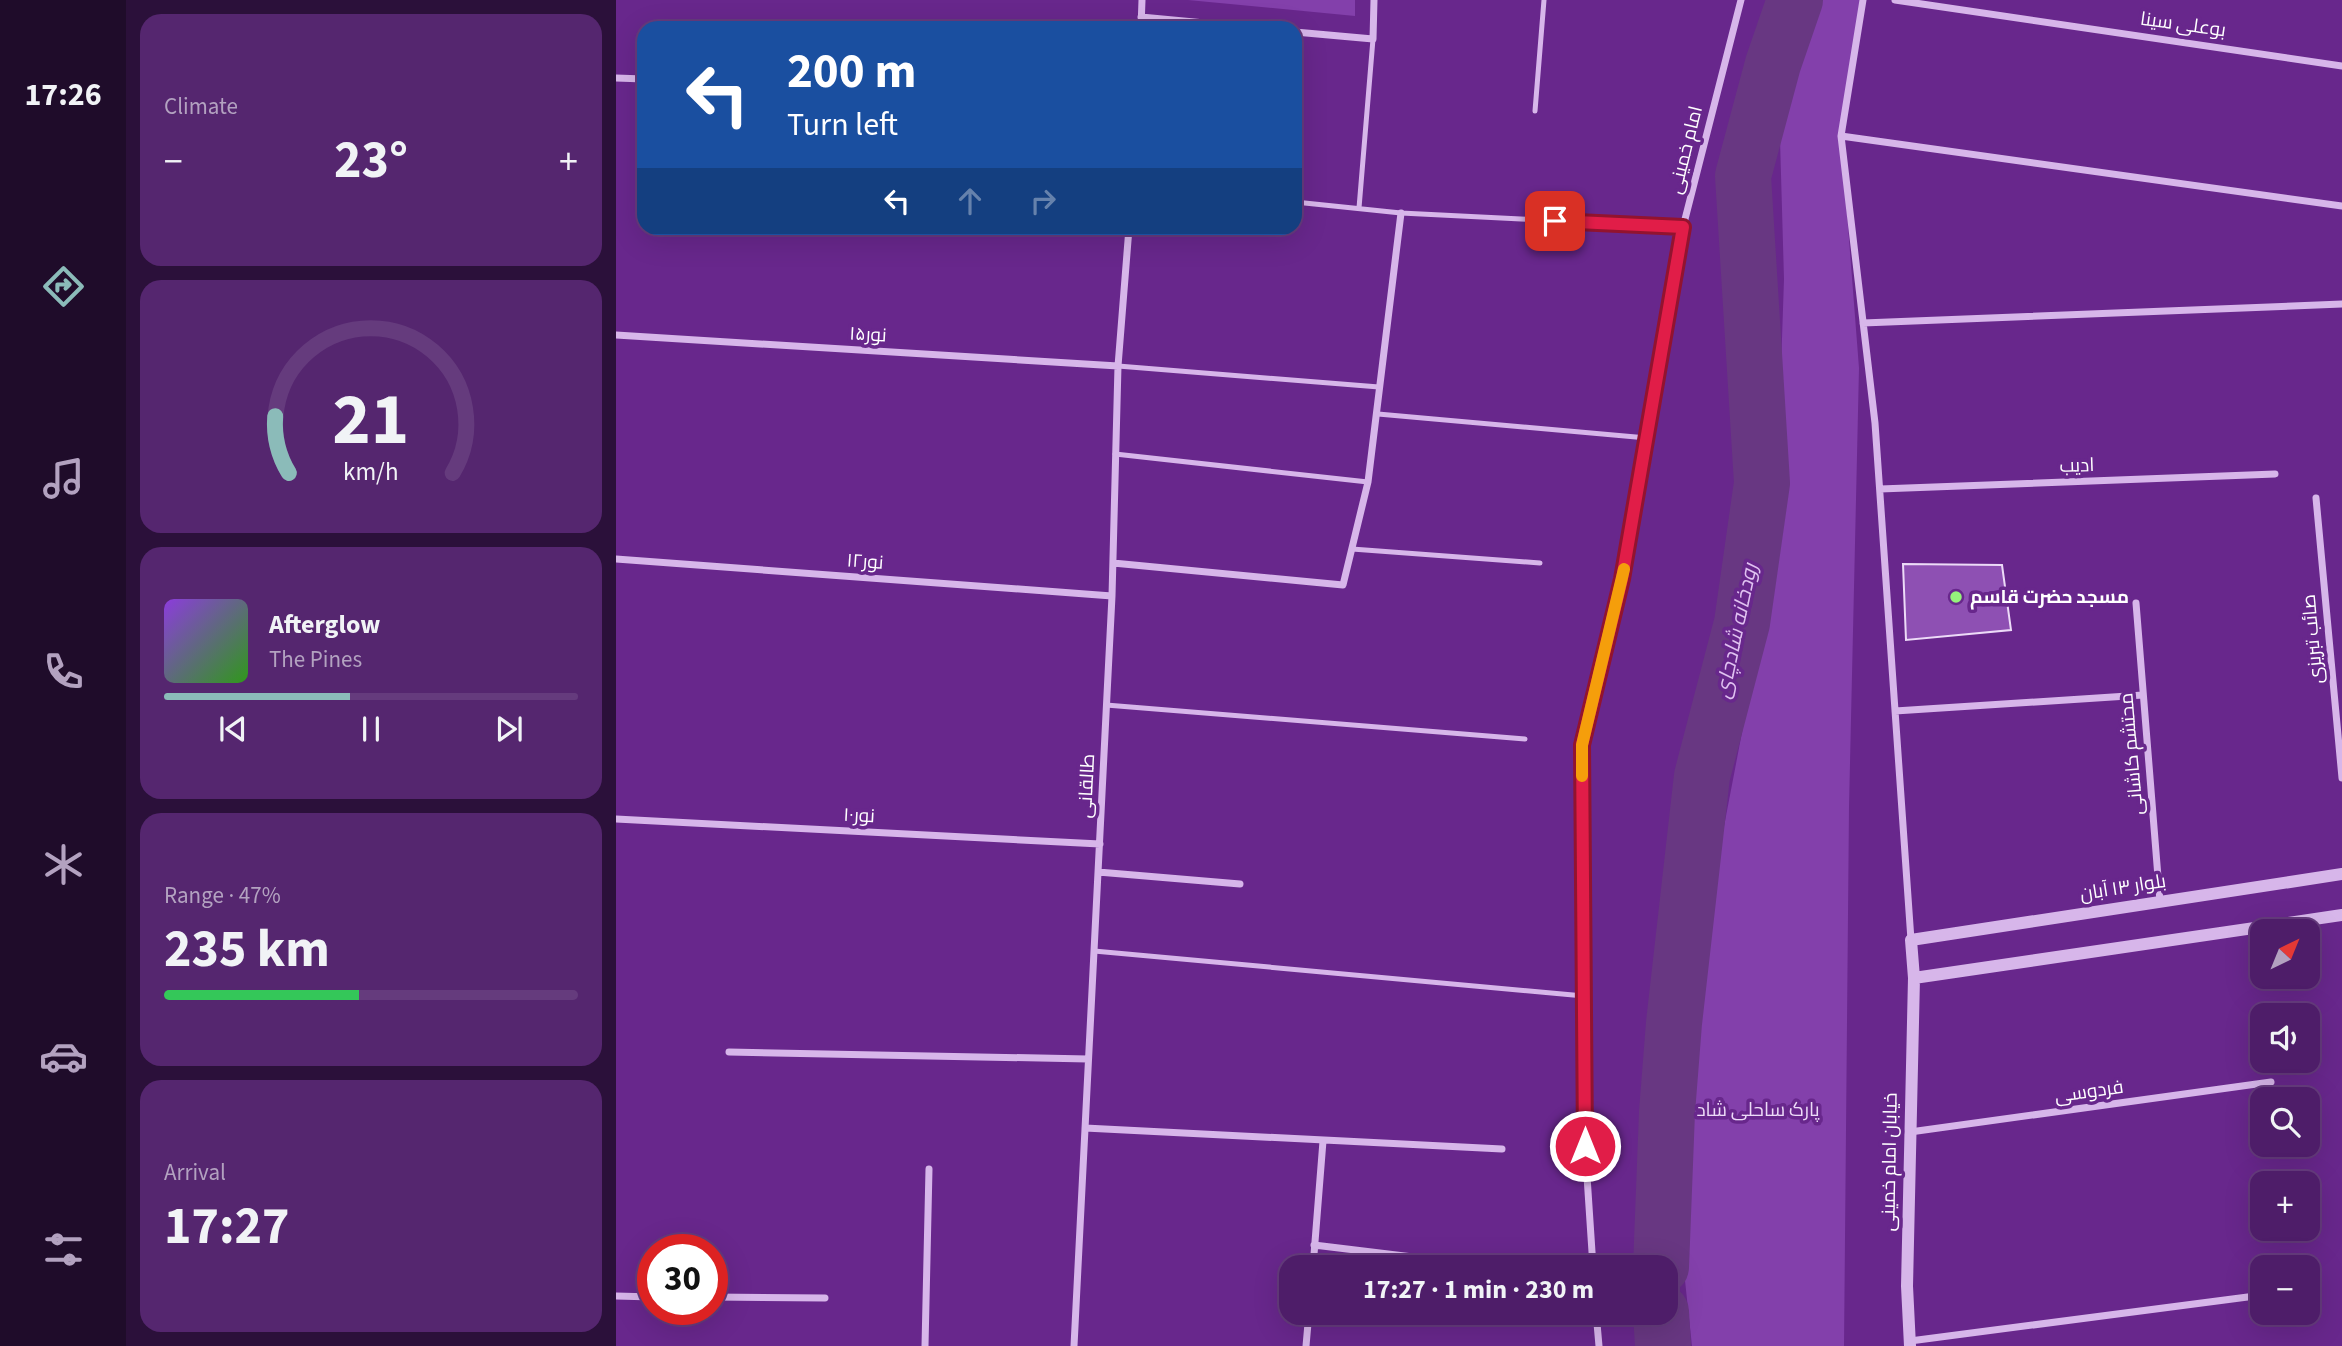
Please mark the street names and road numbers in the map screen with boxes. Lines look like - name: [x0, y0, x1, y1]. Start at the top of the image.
- street label: بوعلی سینا: [2138, 6, 2228, 44]
- street label: امام خمینی: [1662, 103, 1710, 197]
- street label: نور۱۵: [849, 321, 887, 349]
- street label: ادیب: [2059, 452, 2095, 480]
- street label: نور۱۲: [846, 547, 884, 577]
- street label: صائب تبریزی: [2296, 593, 2330, 685]
- street label: محتشم کاشانی: [2113, 692, 2151, 816]
- street label: طالقانی: [1072, 753, 1102, 819]
- street label: نور۱۰: [842, 802, 876, 830]
- street label: بلوار ۱۳ آبان: [2078, 868, 2168, 908]
- street label: فردوسی: [2053, 1074, 2125, 1110]
- street label: خیابان امام خمینی: [1875, 1092, 1905, 1232]

